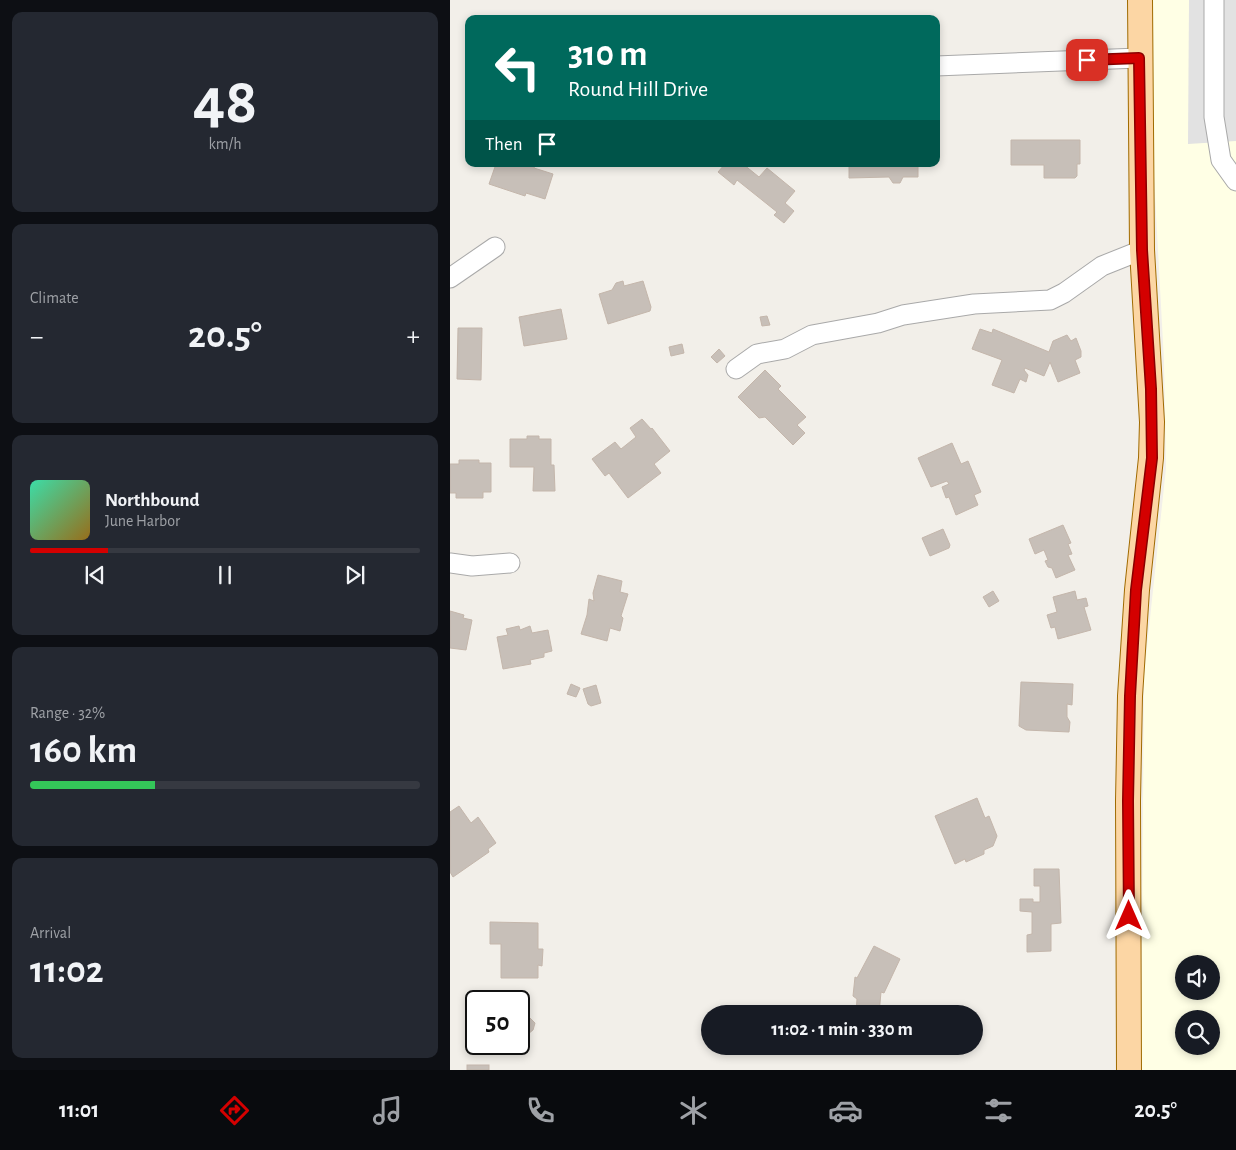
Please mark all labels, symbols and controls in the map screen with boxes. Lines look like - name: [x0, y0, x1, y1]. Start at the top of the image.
- icon: left: [485, 35, 550, 100]
- text: 310 m: [568, 37, 647, 72]
- pin: [1066, 39, 1108, 81]
- icon: arrive: [1073, 46, 1101, 74]
- text: 48: [193, 70, 257, 135]
- text: Round Hill Drive: [568, 78, 708, 100]
- icon: arrive: [533, 130, 561, 158]
- text: Then: [485, 135, 523, 154]
- text: km/h: [208, 136, 242, 152]
- text: Climate: [30, 290, 79, 306]
- text: 20.5°: [188, 317, 262, 355]
- text: −: [30, 323, 43, 351]
- text: +: [407, 323, 420, 351]
- text: Northbound: [105, 491, 200, 510]
- text: June Harbor: [105, 513, 180, 529]
- icon: previous: [81, 561, 109, 589]
- icon: pause: [211, 561, 239, 589]
- icon: next: [341, 561, 369, 589]
- text: Range · 32%: [30, 705, 105, 721]
- text: 160 km: [30, 732, 137, 770]
- position arrow: [1102, 889, 1154, 941]
- text: Arrival: [30, 925, 71, 941]
- text: 11:02: [30, 952, 104, 990]
- map controls: [1175, 955, 1220, 1055]
- button: sound: [1175, 955, 1220, 1000]
- speed limit sign: 50: [465, 990, 530, 1055]
- button: search: [1175, 1010, 1220, 1055]
- text: 11:02 · 1 min · 330 m: [771, 1020, 913, 1039]
- icon: directions: [217, 1093, 252, 1128]
- icon: music: [370, 1093, 405, 1128]
- icon: phone: [523, 1093, 558, 1128]
- icon: climate: [676, 1093, 711, 1128]
- icon: car: [828, 1093, 863, 1128]
- icon: filters: [981, 1093, 1016, 1128]
- text: 11:01: [59, 1099, 99, 1121]
- text: 20.5°: [1134, 1099, 1177, 1121]

